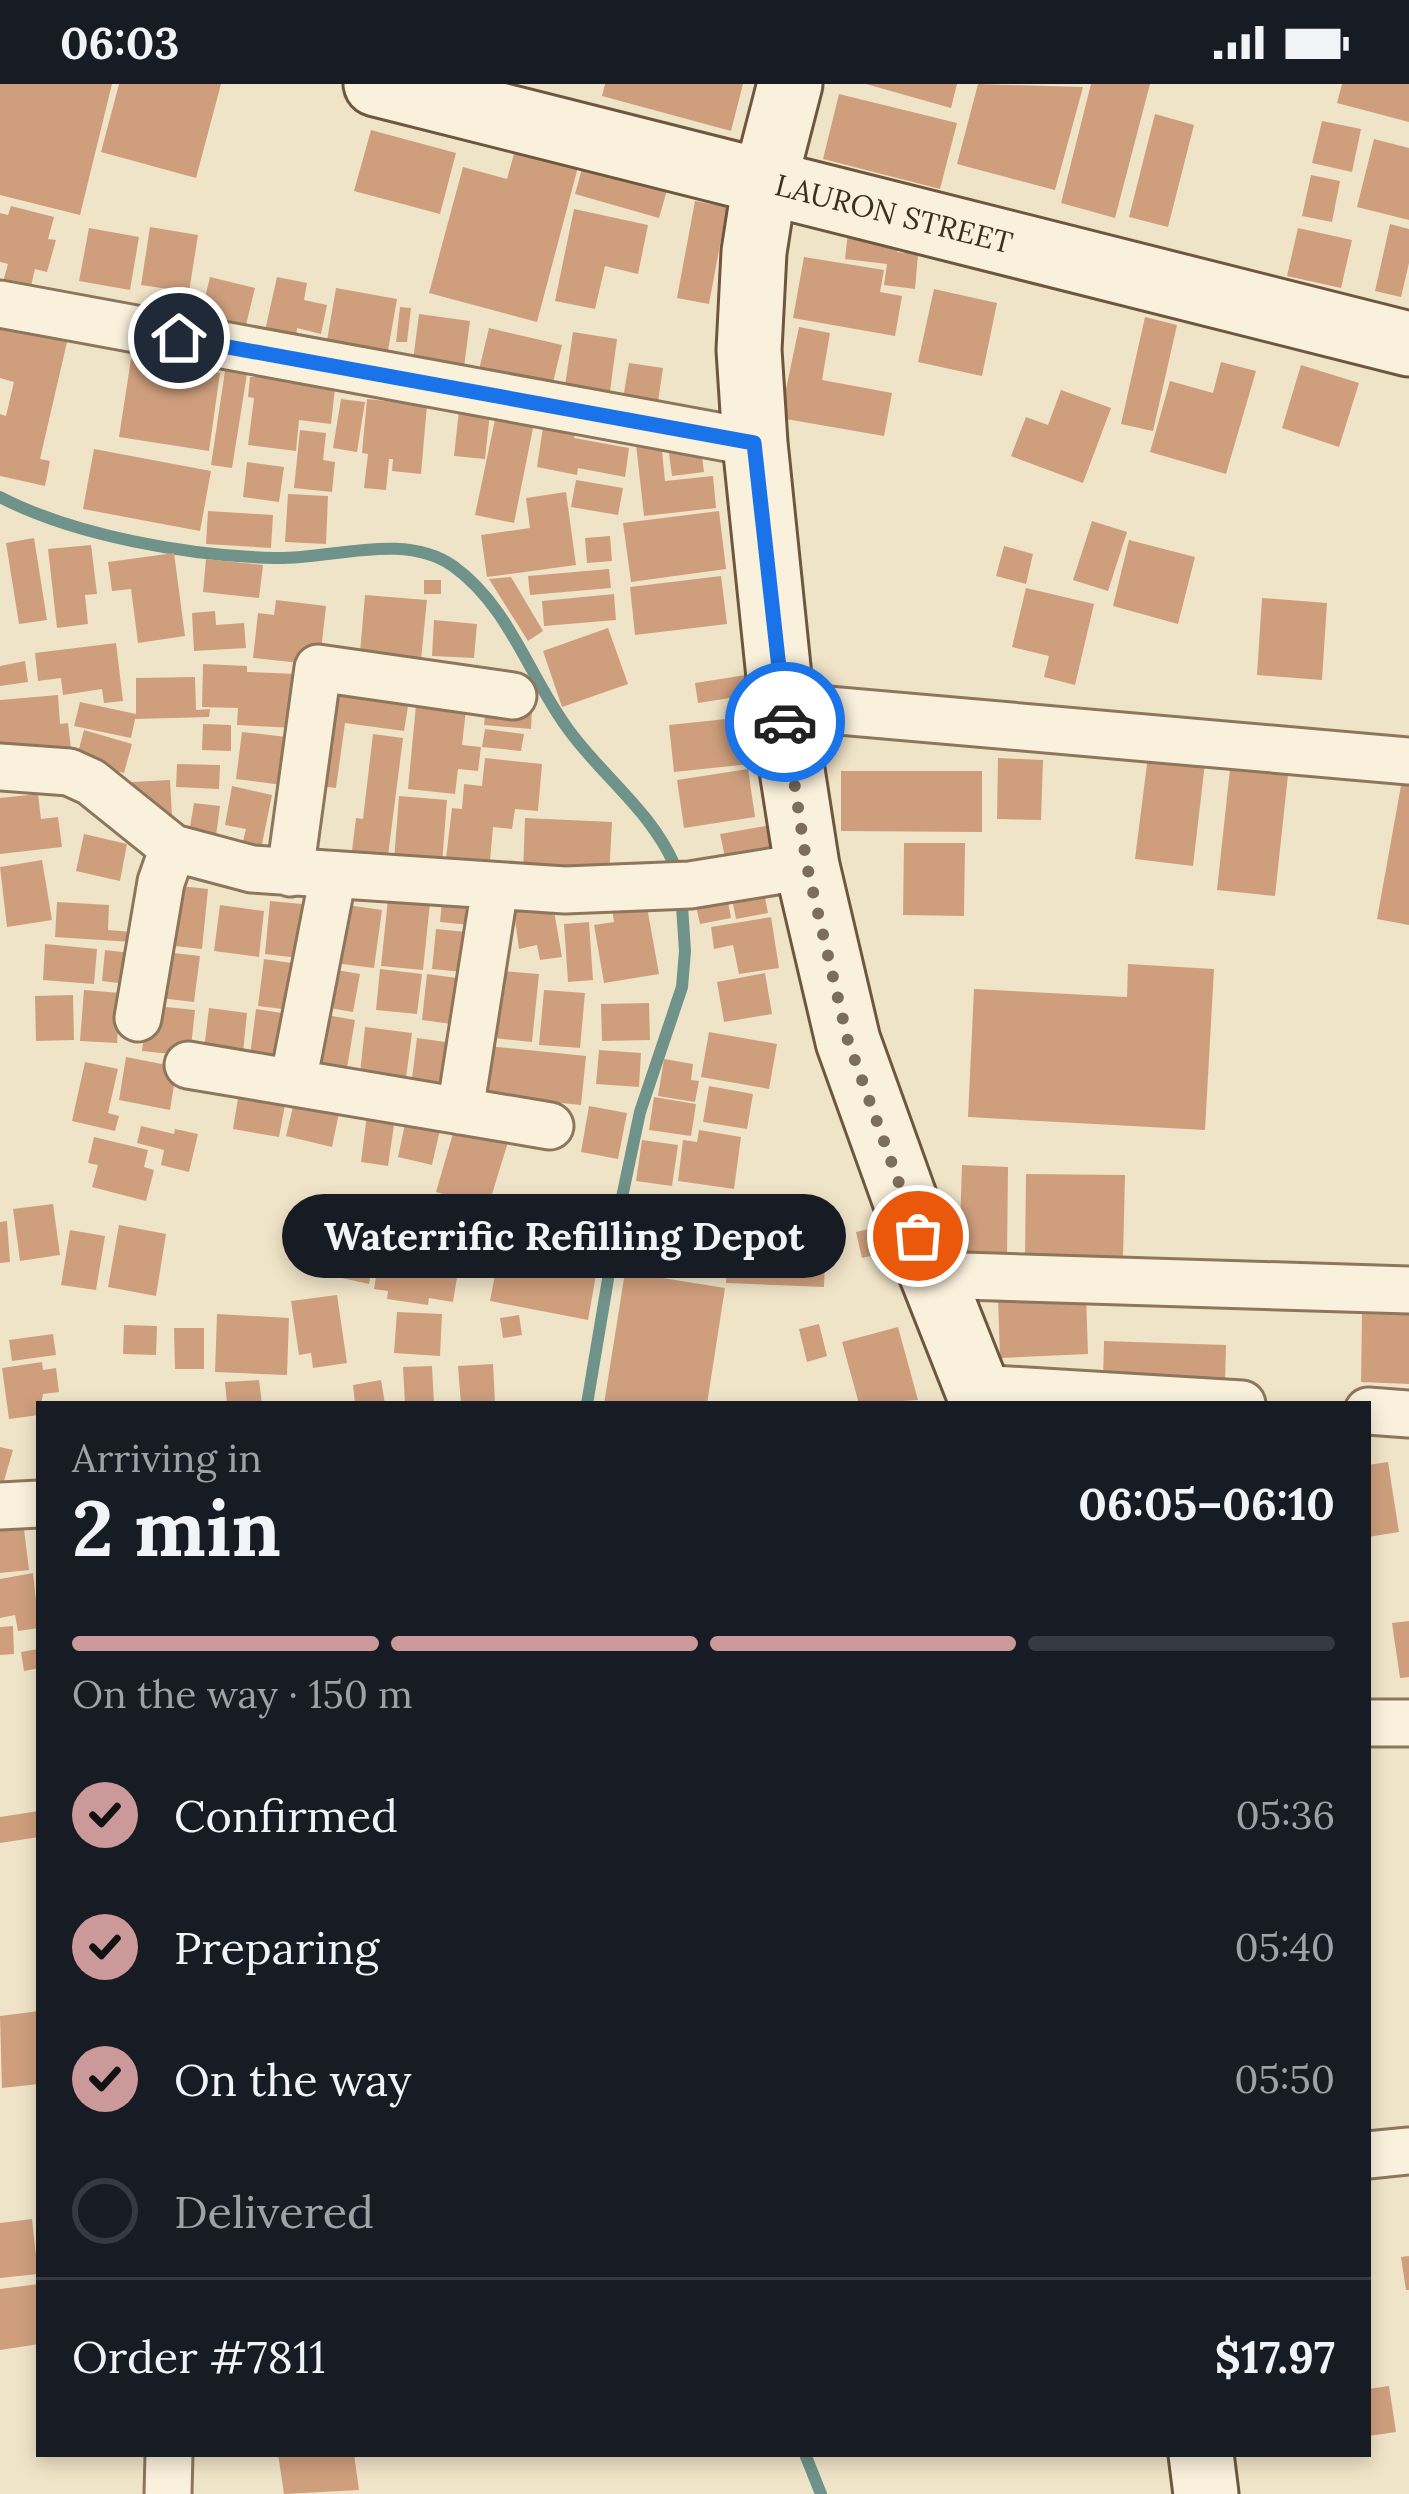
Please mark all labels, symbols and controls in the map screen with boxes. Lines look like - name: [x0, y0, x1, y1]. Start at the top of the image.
- text: 06:03: [60, 14, 180, 71]
- street label: LAURON STREET: [771, 165, 1017, 262]
- pin: [128, 287, 230, 389]
- icon: home: [146, 305, 212, 371]
- courier: [725, 662, 845, 782]
- icon: car: [752, 689, 818, 755]
- pin: [867, 1185, 969, 1287]
- callout: Waterrific Refilling Depot: [282, 1194, 846, 1278]
- icon: bag: [885, 1203, 951, 1269]
- text: Waterrific Refilling Depot: [324, 1211, 804, 1261]
- text: Arriving in: [72, 1433, 262, 1483]
- text: 06:05–06:10: [1078, 1475, 1335, 1532]
- text: 2 min: [72, 1478, 281, 1577]
- text: On the way · 150 m: [72, 1669, 413, 1719]
- icon: check: [72, 1782, 138, 1848]
- text: Confirmed: [174, 1787, 398, 1844]
- text: 05:36: [1236, 1790, 1335, 1840]
- icon: check: [72, 1914, 138, 1980]
- text: Preparing: [174, 1919, 379, 1976]
- text: 05:40: [1234, 1922, 1335, 1972]
- icon: check: [72, 2046, 138, 2112]
- text: On the way: [174, 2051, 412, 2108]
- text: 05:50: [1234, 2054, 1335, 2104]
- text: Delivered: [174, 2183, 374, 2240]
- text: Order #7811: [72, 2328, 326, 2385]
- text: $17.97: [1214, 2328, 1335, 2385]

